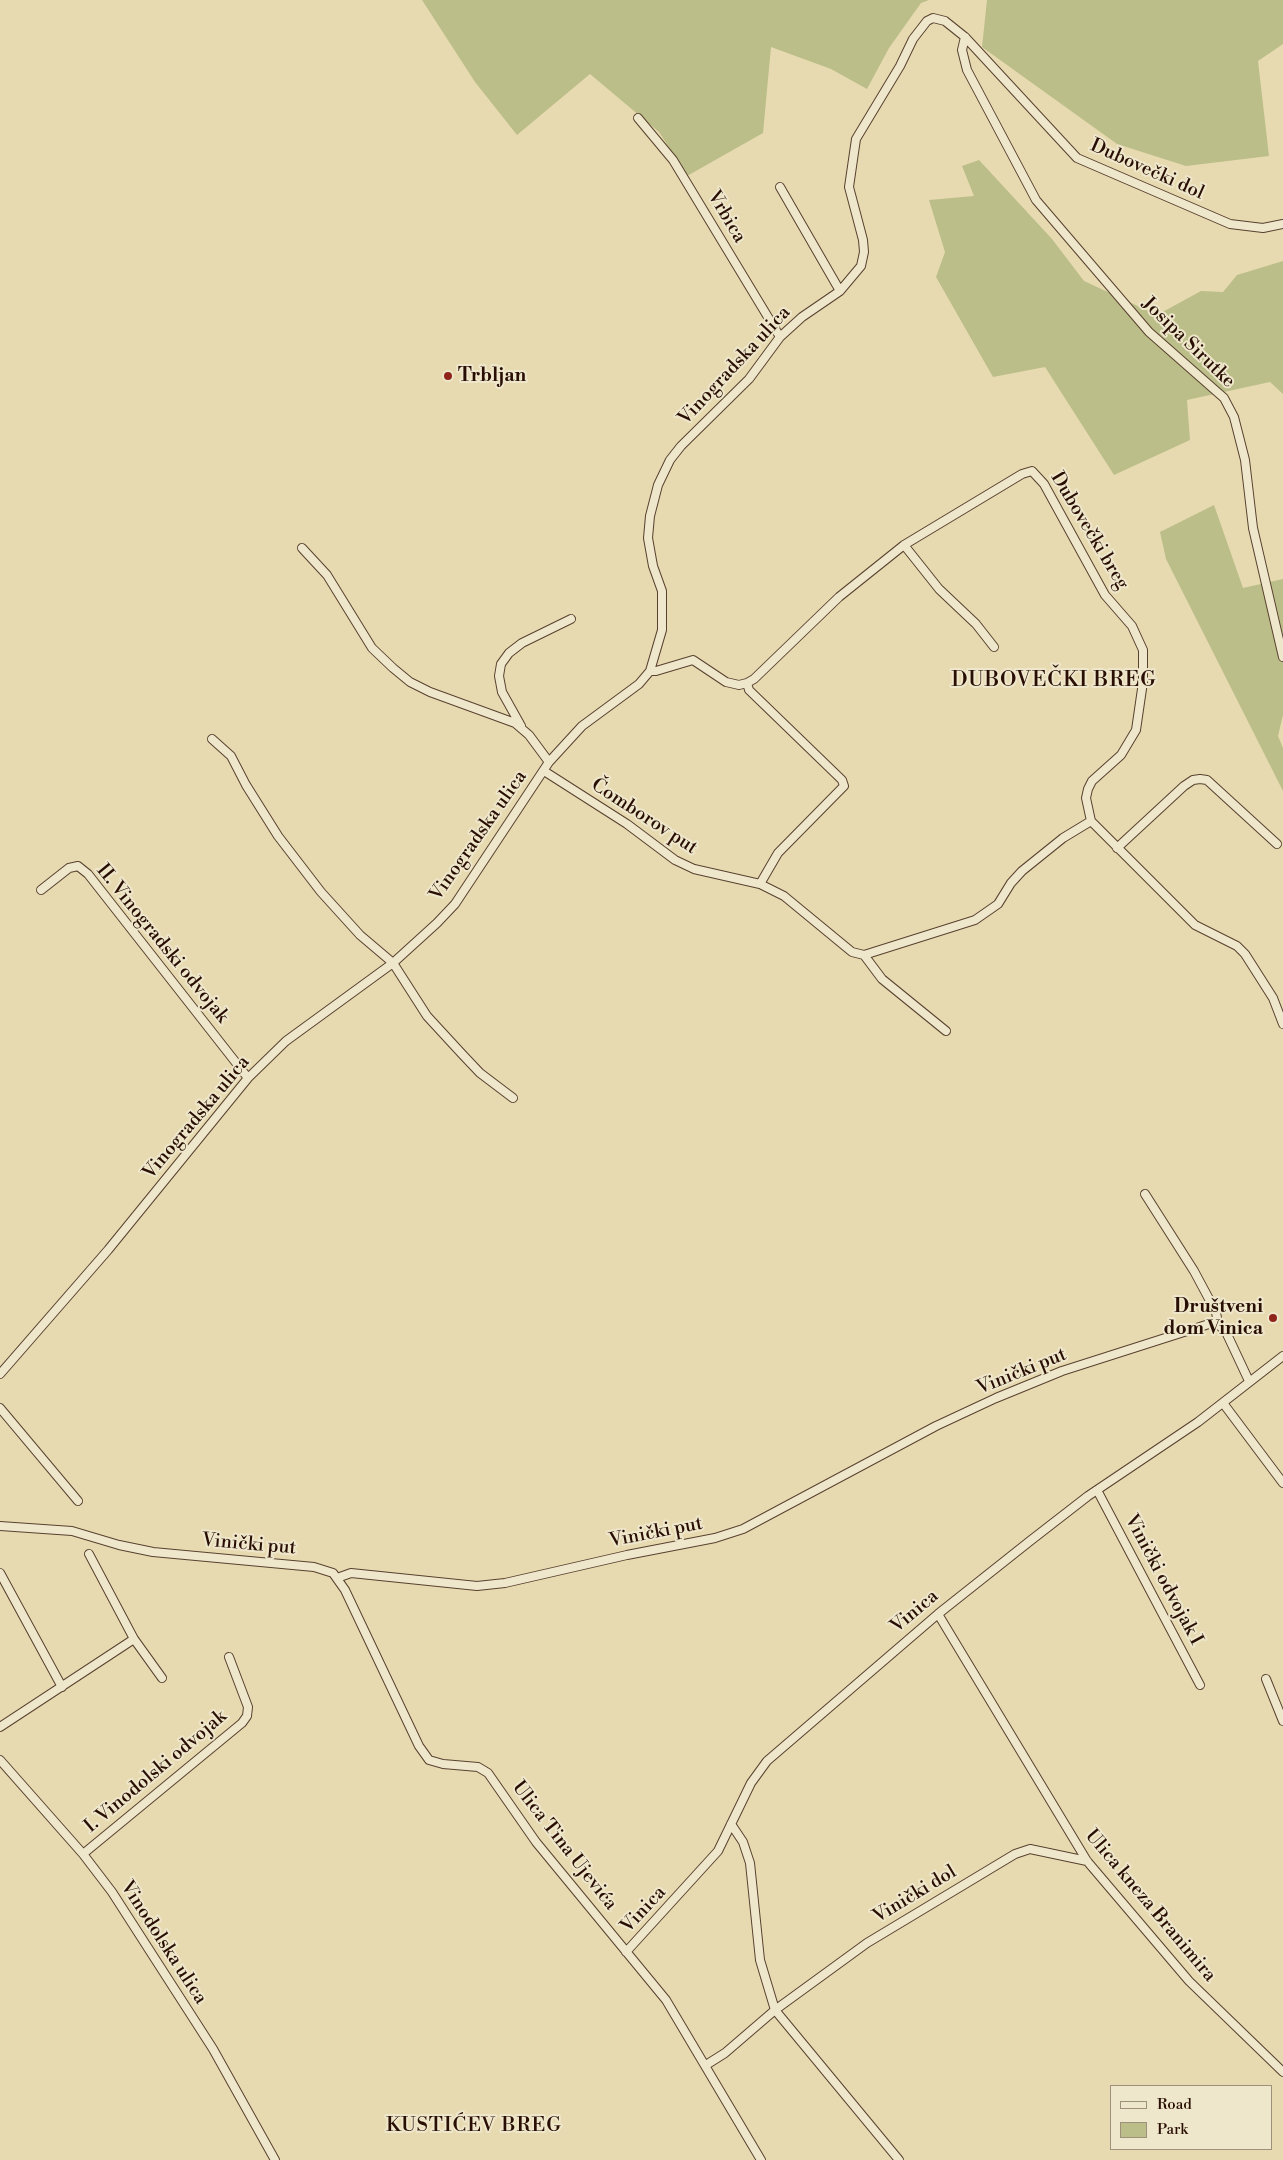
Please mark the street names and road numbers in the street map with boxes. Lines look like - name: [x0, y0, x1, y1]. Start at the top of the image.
- street label: Dubovečki dol: [1087, 135, 1207, 205]
- street label: Vrbica: [702, 187, 750, 247]
- street label: Josipa Sirutke: [1137, 293, 1239, 393]
- street label: Vinogradska ulica: [674, 302, 796, 430]
- street label: Dubovečki breg: [1045, 468, 1133, 594]
- street label: Vinogradska ulica: [426, 766, 532, 906]
- street label: Čomborov put: [587, 774, 701, 860]
- street label: II. Vinogradski odvojak: [91, 860, 233, 1028]
- street label: Vinogradska ulica: [139, 1052, 255, 1184]
- street label: Vinički put: [974, 1344, 1070, 1400]
- street label: Vinički odvojak I: [1119, 1511, 1207, 1649]
- street label: Vinički put: [607, 1513, 705, 1553]
- street label: Vinički put: [201, 1530, 297, 1560]
- street label: Vinica: [886, 1585, 944, 1639]
- street label: I. Vinodolski odvojak: [80, 1706, 232, 1838]
- street label: Ulica Tina Ujevića: [506, 1777, 622, 1915]
- street label: Ulica kneza Branimira: [1080, 1825, 1220, 1987]
- street label: Vinički dol: [869, 1861, 961, 1929]
- street label: Vinodolska ulica: [115, 1877, 211, 2009]
- street label: Vinica: [617, 1882, 671, 1938]

